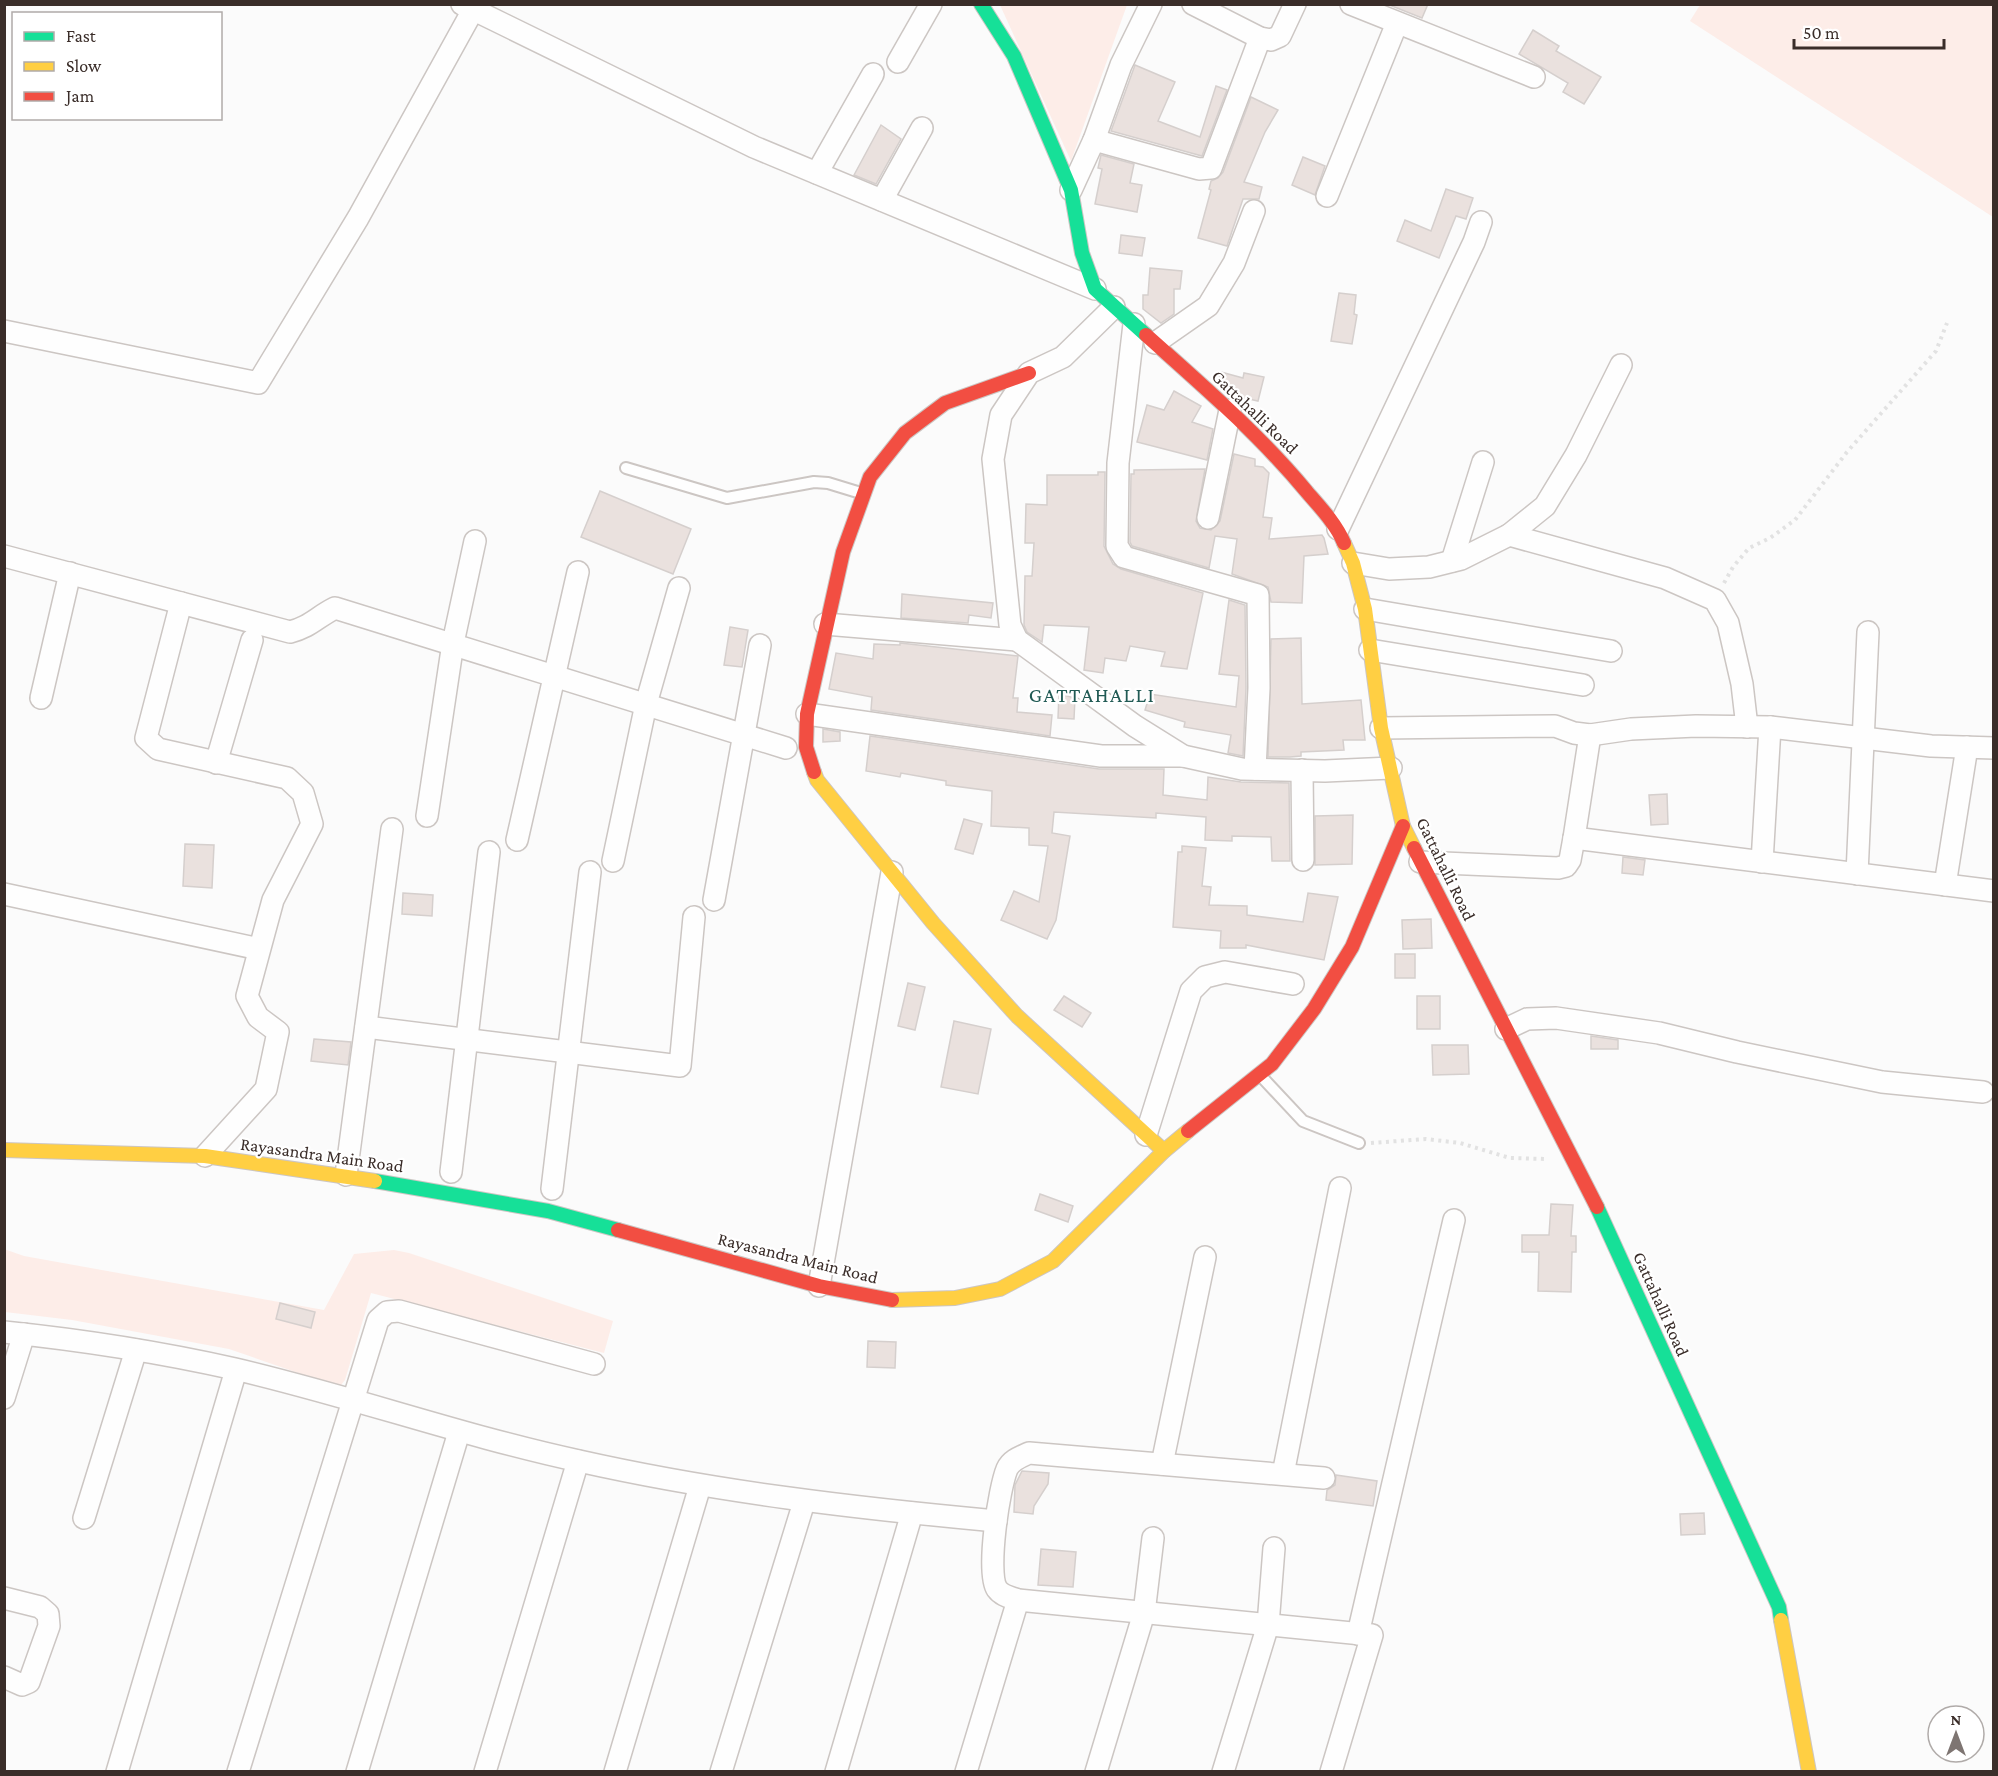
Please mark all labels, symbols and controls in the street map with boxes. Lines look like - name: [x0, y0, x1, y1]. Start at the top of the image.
- legend: [12, 12, 222, 120]
- scale bar: [1794, 12, 1944, 50]
- text: 50 m: [1803, 23, 1840, 43]
- text: Fast: [66, 26, 97, 46]
- text: Slow: [66, 56, 102, 76]
- text: Jam: [64, 86, 95, 106]
- street label: Gattahalli Road: [1208, 366, 1303, 458]
- district label: GATTAHALLI: [1029, 683, 1155, 707]
- street label: Gattahalli Road: [1412, 814, 1480, 924]
- street label: Rayasandra Main Road: [239, 1134, 405, 1176]
- street label: Rayasandra Main Road: [716, 1228, 881, 1288]
- street label: Gattahalli Road: [1629, 1249, 1693, 1360]
- north arrow: [1926, 1704, 1986, 1764]
- text: N: [1951, 1711, 1962, 1728]

